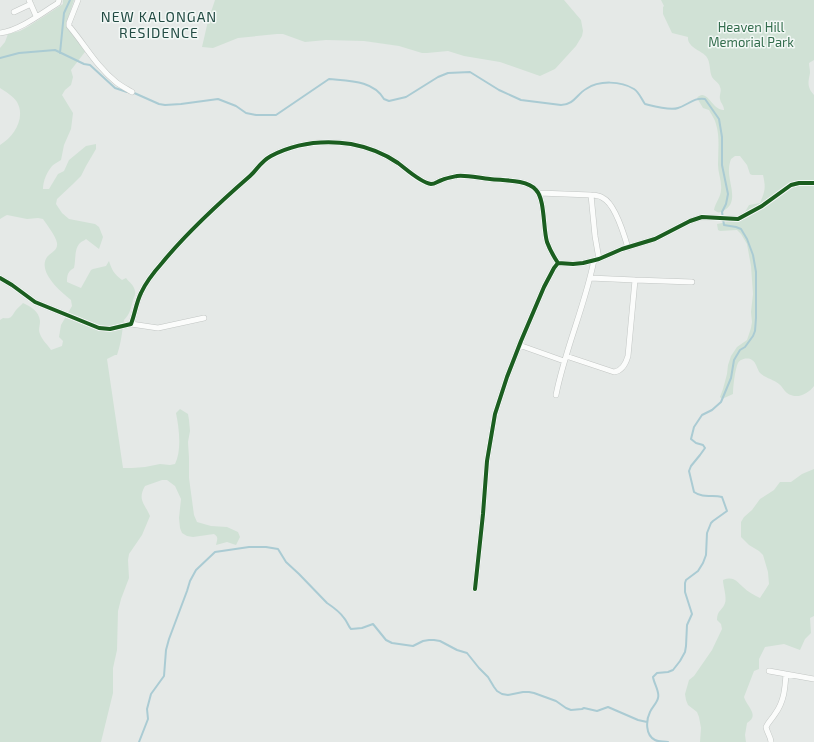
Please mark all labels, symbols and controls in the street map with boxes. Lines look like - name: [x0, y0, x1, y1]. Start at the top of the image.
- district label: NEW KALONGAN RESIDENCE: [101, 8, 217, 41]
- park label: Heaven Hill Memorial Park: [708, 19, 794, 50]

